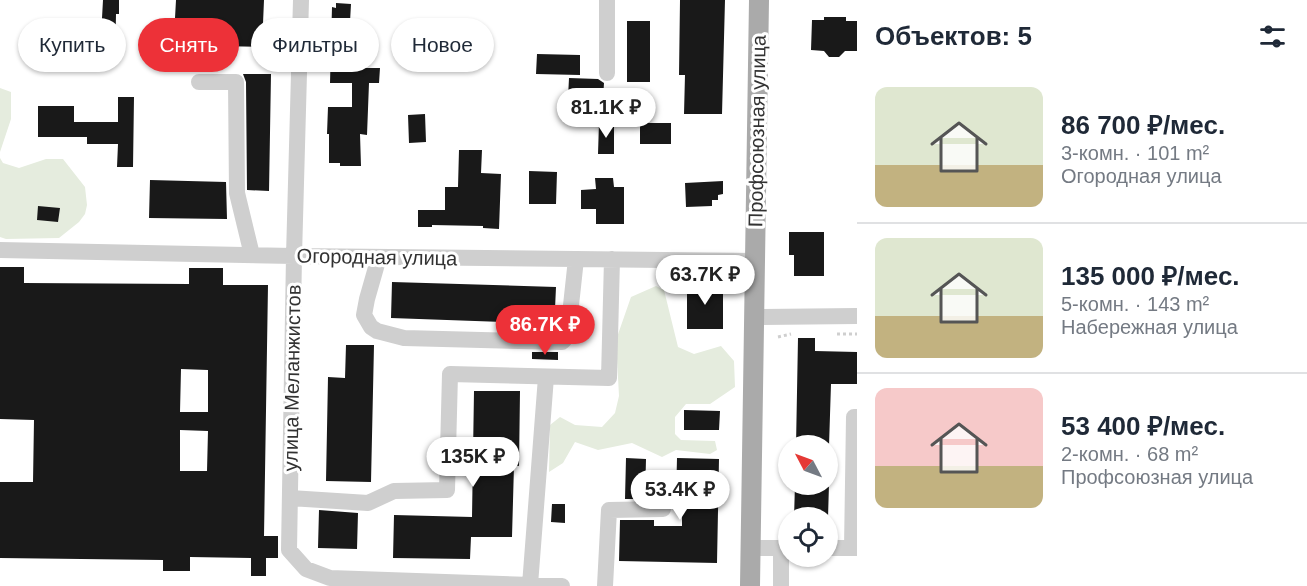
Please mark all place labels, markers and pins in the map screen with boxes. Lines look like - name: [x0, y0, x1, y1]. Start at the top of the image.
- pin: 81.1K ₽: [551, 88, 661, 139]
- pin: 63.7K ₽: [650, 255, 760, 306]
- pin: 86.7K ₽: [490, 305, 600, 356]
- pin: 135K ₽: [424, 437, 522, 488]
- pin: 53.4K ₽: [625, 470, 735, 521]

